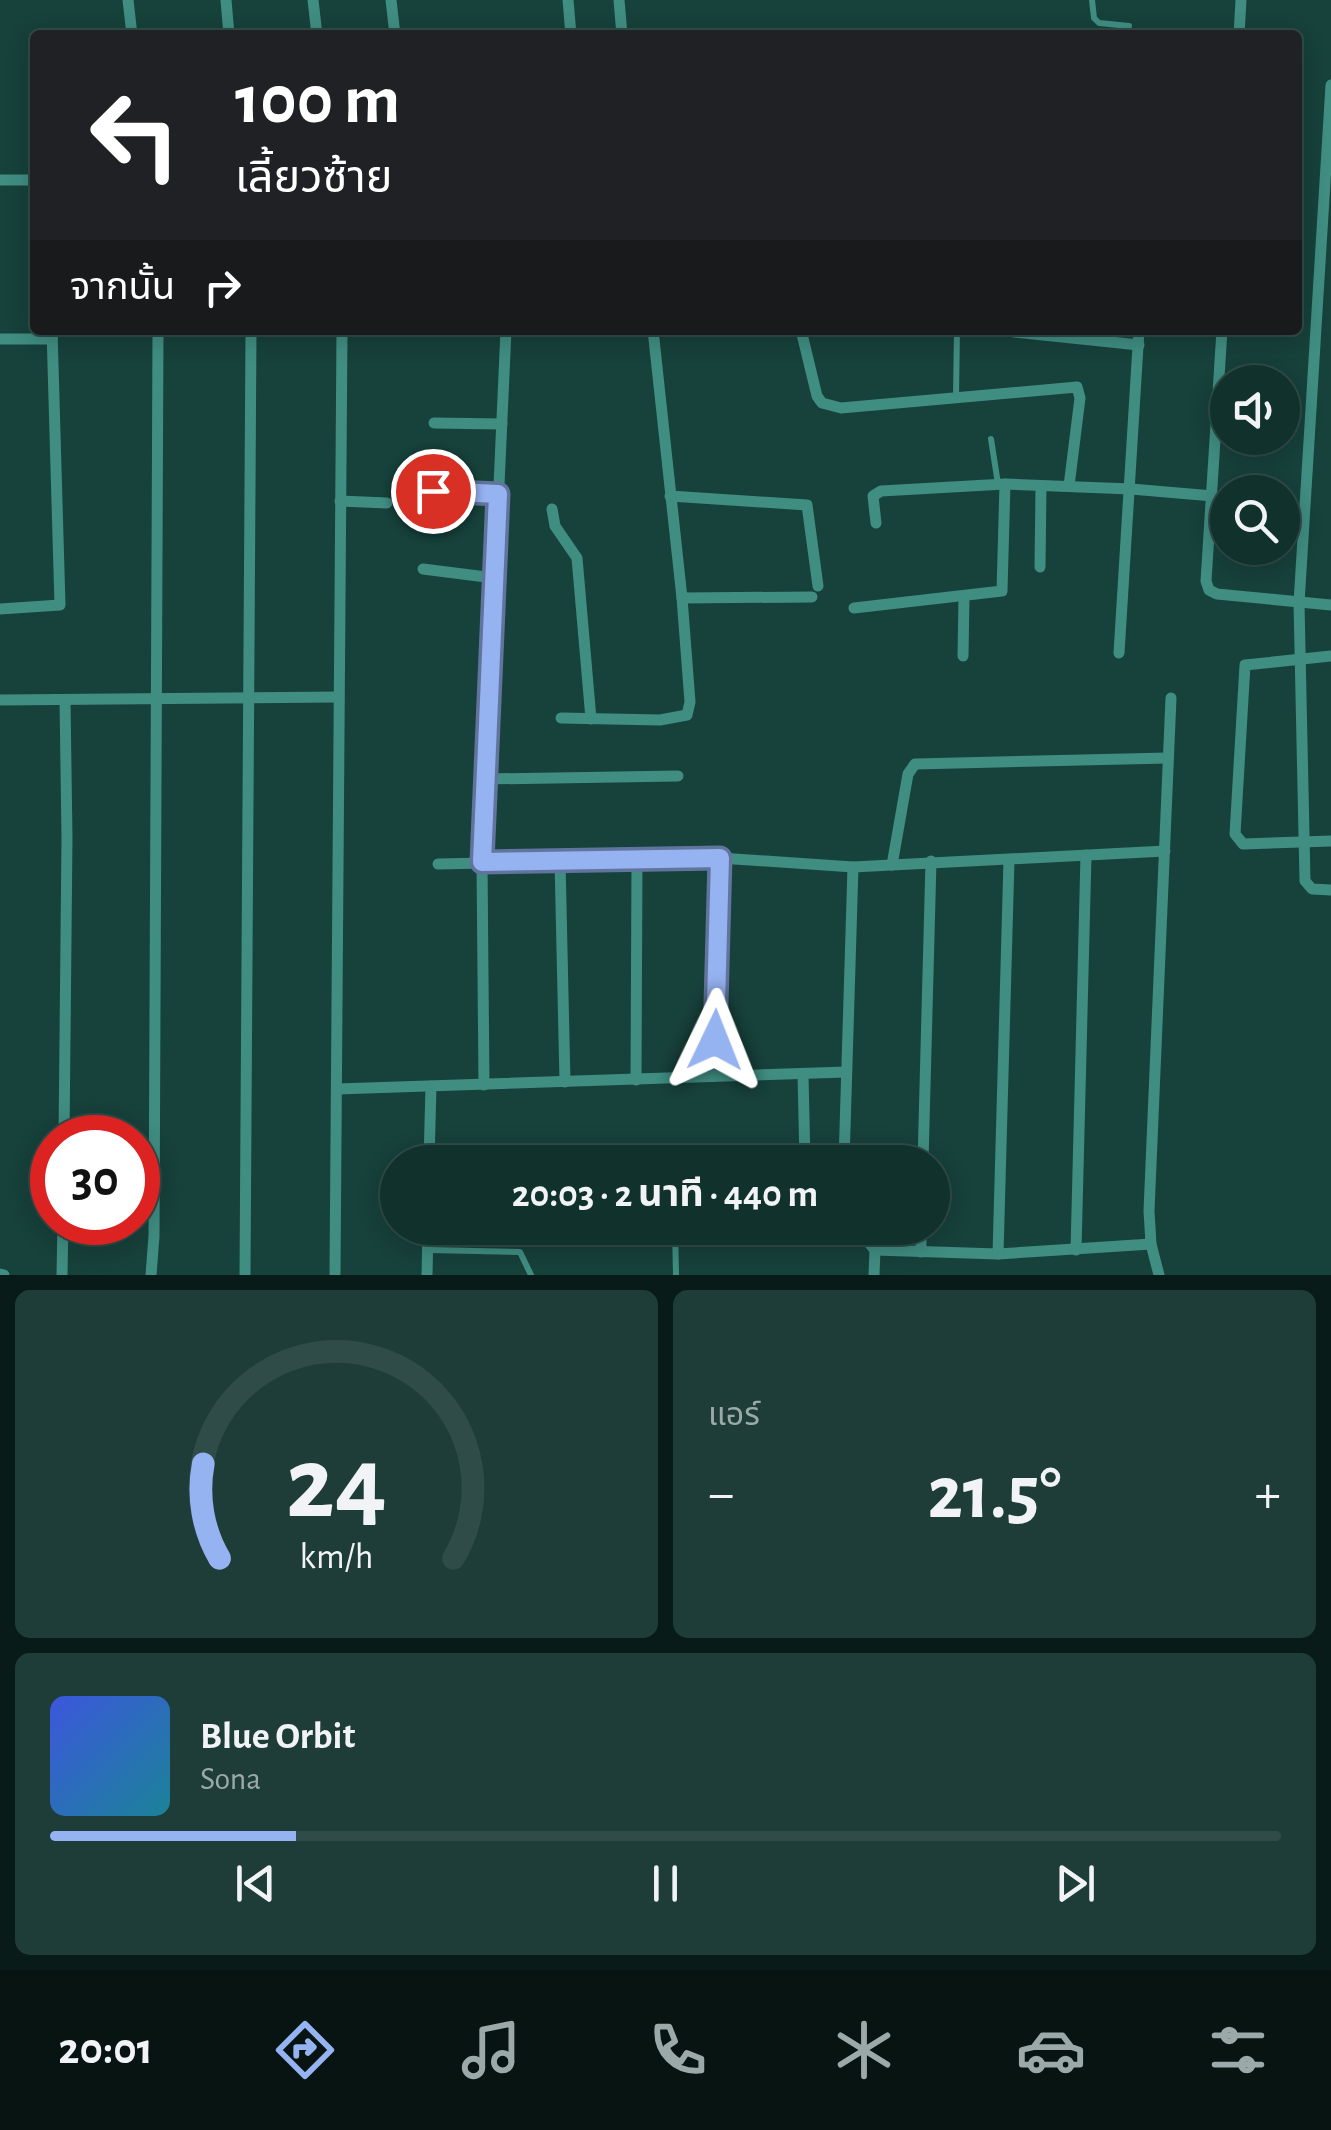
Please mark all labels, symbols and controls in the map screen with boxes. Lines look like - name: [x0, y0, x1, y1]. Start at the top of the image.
- text: 100 m: [235, 66, 400, 136]
- icon: left: [70, 70, 200, 200]
- text: เลี้ยวซ้าย: [235, 156, 392, 201]
- icon: right: [195, 260, 250, 315]
- text: จากนั้น: [70, 269, 175, 307]
- map controls: [1210, 365, 1300, 565]
- button: sound: [1210, 365, 1300, 455]
- pin: [391, 449, 476, 534]
- icon: arrive: [406, 464, 461, 519]
- button: search: [1210, 475, 1300, 565]
- position arrow: [663, 988, 767, 1092]
- speed limit sign: 30: [30, 1115, 160, 1245]
- text: 20:03 · 2 นาที · 440 m: [512, 1176, 818, 1214]
- text: แอร์: [708, 1399, 760, 1431]
- text: 24: [286, 1433, 387, 1537]
- text: 21.5°: [928, 1457, 1061, 1532]
- text: −: [708, 1467, 734, 1522]
- text: +: [1255, 1467, 1281, 1522]
- text: km/h: [300, 1539, 373, 1575]
- text: Blue Orbit: [200, 1718, 355, 1756]
- text: Sona: [200, 1763, 261, 1795]
- icon: previous: [228, 1856, 283, 1911]
- icon: pause: [638, 1856, 693, 1911]
- icon: next: [1048, 1856, 1103, 1911]
- icon: directions: [270, 2015, 340, 2085]
- icon: music: [456, 2015, 526, 2085]
- icon: phone: [643, 2015, 713, 2085]
- icon: climate: [829, 2015, 899, 2085]
- icon: car: [1016, 2015, 1086, 2085]
- icon: filters: [1203, 2015, 1273, 2085]
- text: 20:01: [58, 2027, 153, 2072]

